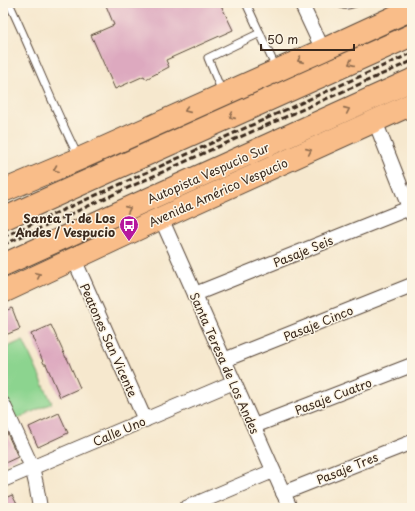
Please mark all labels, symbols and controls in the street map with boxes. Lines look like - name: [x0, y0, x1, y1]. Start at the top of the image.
- scale bar: [261, 26, 354, 52]
- text: 50 m: [267, 30, 298, 48]
- one-way arrow: [297, 55, 305, 63]
- one-way arrow: [348, 58, 355, 66]
- one-way arrow: [184, 105, 192, 113]
- one-way arrow: [343, 107, 351, 115]
- one-way arrow: [229, 111, 237, 119]
- street label: Autopista Vespucio Sur: [144, 138, 273, 208]
- one-way arrow: [305, 148, 313, 156]
- street label: Avenida Américo Vespucio: [146, 153, 291, 231]
- one-way arrow: [52, 164, 59, 172]
- one-way arrow: [123, 206, 131, 214]
- place label: Santa T. de Los Andes / Vespucio: [14, 209, 115, 241]
- bus stop icon: Santa T. de Los Andes / Vespucio: [118, 214, 140, 242]
- street label: Pasaje Seis: [270, 231, 336, 271]
- one-way arrow: [35, 272, 42, 280]
- street label: Peatones San Vicente: [76, 280, 142, 400]
- street label: Santa Teresa de Los Andes: [186, 289, 265, 437]
- street label: Pasaje Cinco: [280, 301, 356, 345]
- street label: Pasaje Cuatro: [292, 373, 374, 419]
- street label: Calle Uno: [90, 412, 149, 450]
- street label: Pasaje Tres: [313, 447, 381, 489]

